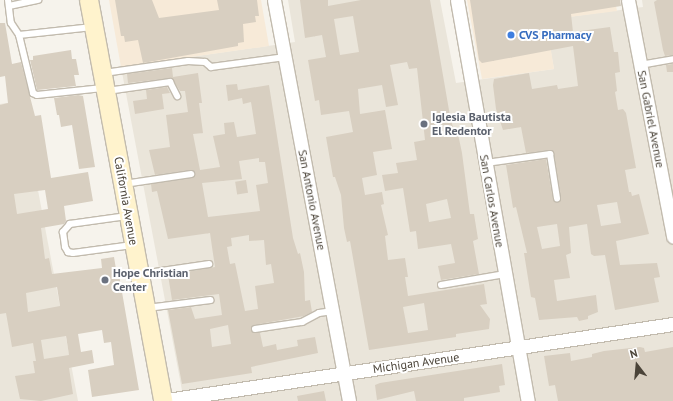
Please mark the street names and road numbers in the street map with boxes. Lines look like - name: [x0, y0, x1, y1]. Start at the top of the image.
- street label: San Gabriel Avenue: [634, 69, 668, 169]
- street label: San Antonio Avenue: [295, 148, 329, 252]
- street label: San Carlos Avenue: [477, 153, 507, 249]
- street label: California Avenue: [111, 155, 141, 247]
- street label: Michigan Avenue: [372, 350, 460, 376]

